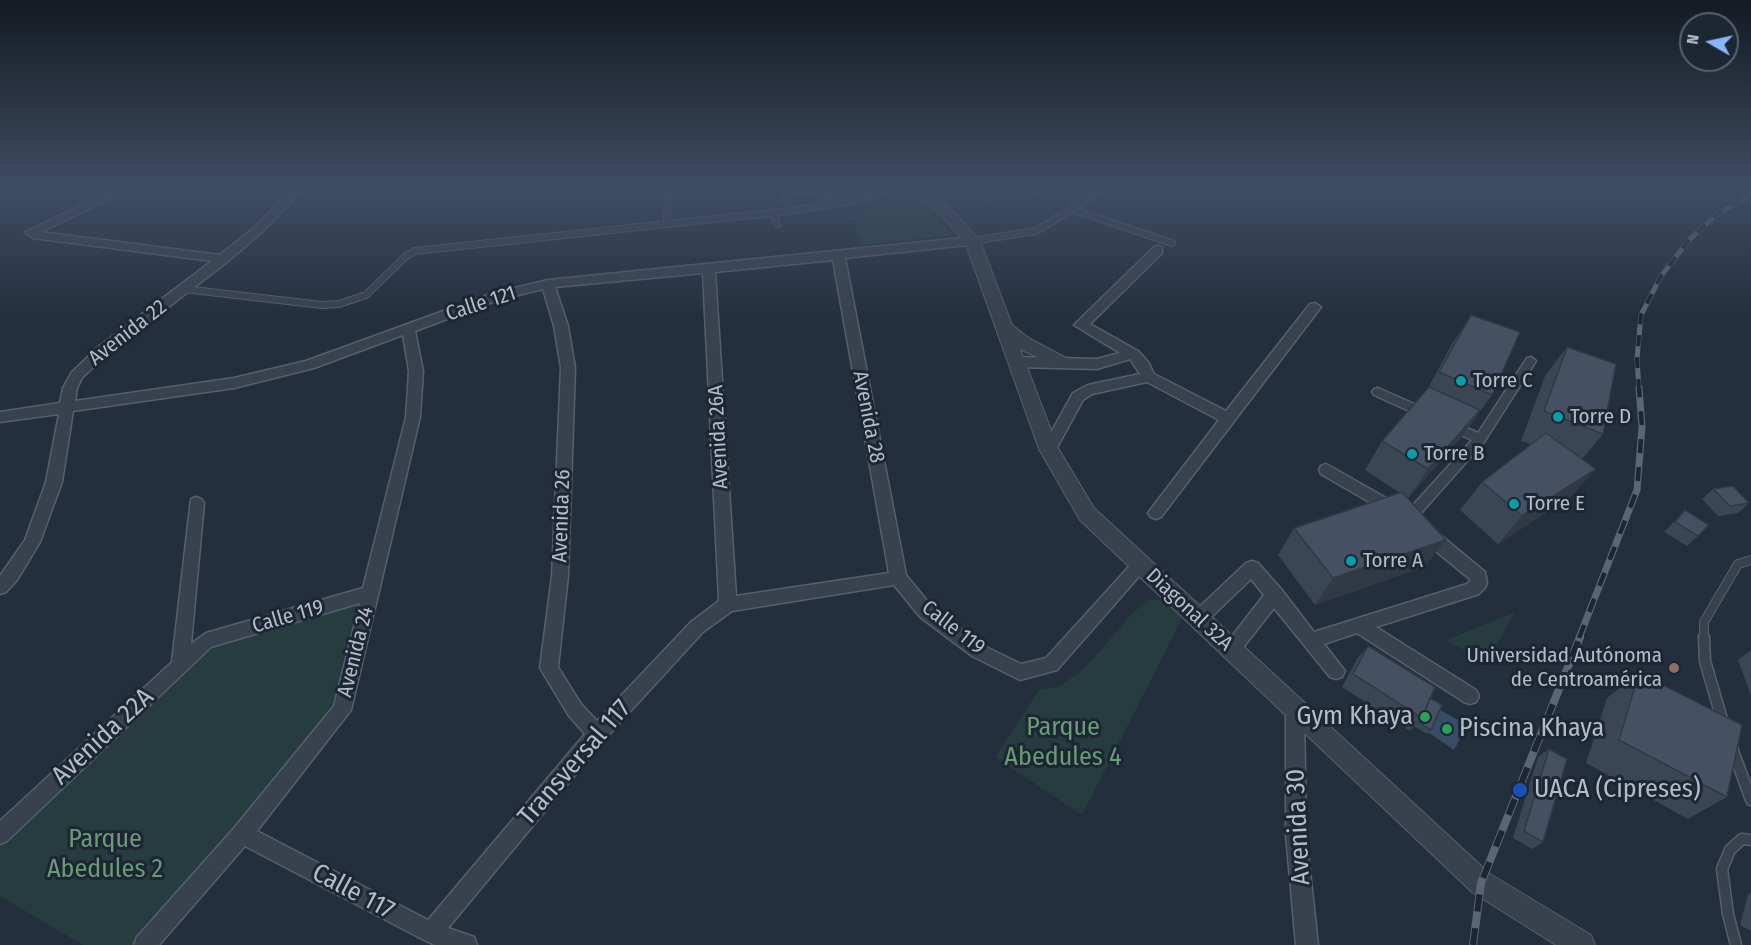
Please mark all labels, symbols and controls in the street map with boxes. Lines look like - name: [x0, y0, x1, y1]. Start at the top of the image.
- north arrow: [1679, 12, 1739, 72]
- text: N: [1683, 33, 1703, 46]
- street label: Calle 121: [443, 281, 519, 327]
- street label: Avenida 22: [84, 295, 172, 371]
- place label: Torre C: [1473, 368, 1533, 394]
- street label: Avenida 28: [847, 369, 889, 465]
- marker: Torre C: [1454, 374, 1468, 388]
- street label: Avenida 26A: [704, 384, 734, 490]
- place label: Torre D: [1570, 404, 1631, 430]
- marker: Torre D: [1551, 410, 1565, 424]
- place label: Torre B: [1424, 441, 1484, 467]
- marker: Torre B: [1405, 447, 1419, 461]
- street label: Avenida 26: [548, 469, 576, 563]
- place label: Torre E: [1526, 491, 1585, 517]
- marker: Torre E: [1507, 497, 1521, 511]
- place label: Torre A: [1363, 548, 1423, 574]
- marker: Torre A: [1344, 554, 1358, 568]
- street label: Diagonal 32A: [1140, 563, 1238, 657]
- street label: Calle 119: [249, 595, 327, 639]
- street label: Calle 119: [916, 596, 990, 660]
- street label: Avenida 24: [333, 604, 379, 700]
- place label: Universidad Autónoma de Centroamérica: [1466, 643, 1662, 693]
- marker: Universidad Autónoma de Centroamérica: [1667, 661, 1681, 675]
- street label: Avenida 22A: [46, 682, 160, 792]
- street label: Transversal 117: [512, 694, 638, 832]
- place label: Gym Khaya: [1297, 701, 1413, 733]
- marker: Gym Khaya: [1418, 710, 1432, 724]
- park label: Parque Abedules 4: [1004, 712, 1122, 774]
- place label: Piscina Khaya: [1459, 713, 1604, 745]
- marker: Piscina Khaya: [1440, 722, 1454, 736]
- street label: Avenida 30: [1280, 768, 1318, 886]
- place label: UACA (Cipreses): [1534, 774, 1701, 806]
- marker: UACA (Cipreses): [1511, 781, 1529, 799]
- park label: Parque Abedules 2: [47, 824, 163, 886]
- street label: Calle 117: [307, 857, 399, 927]

